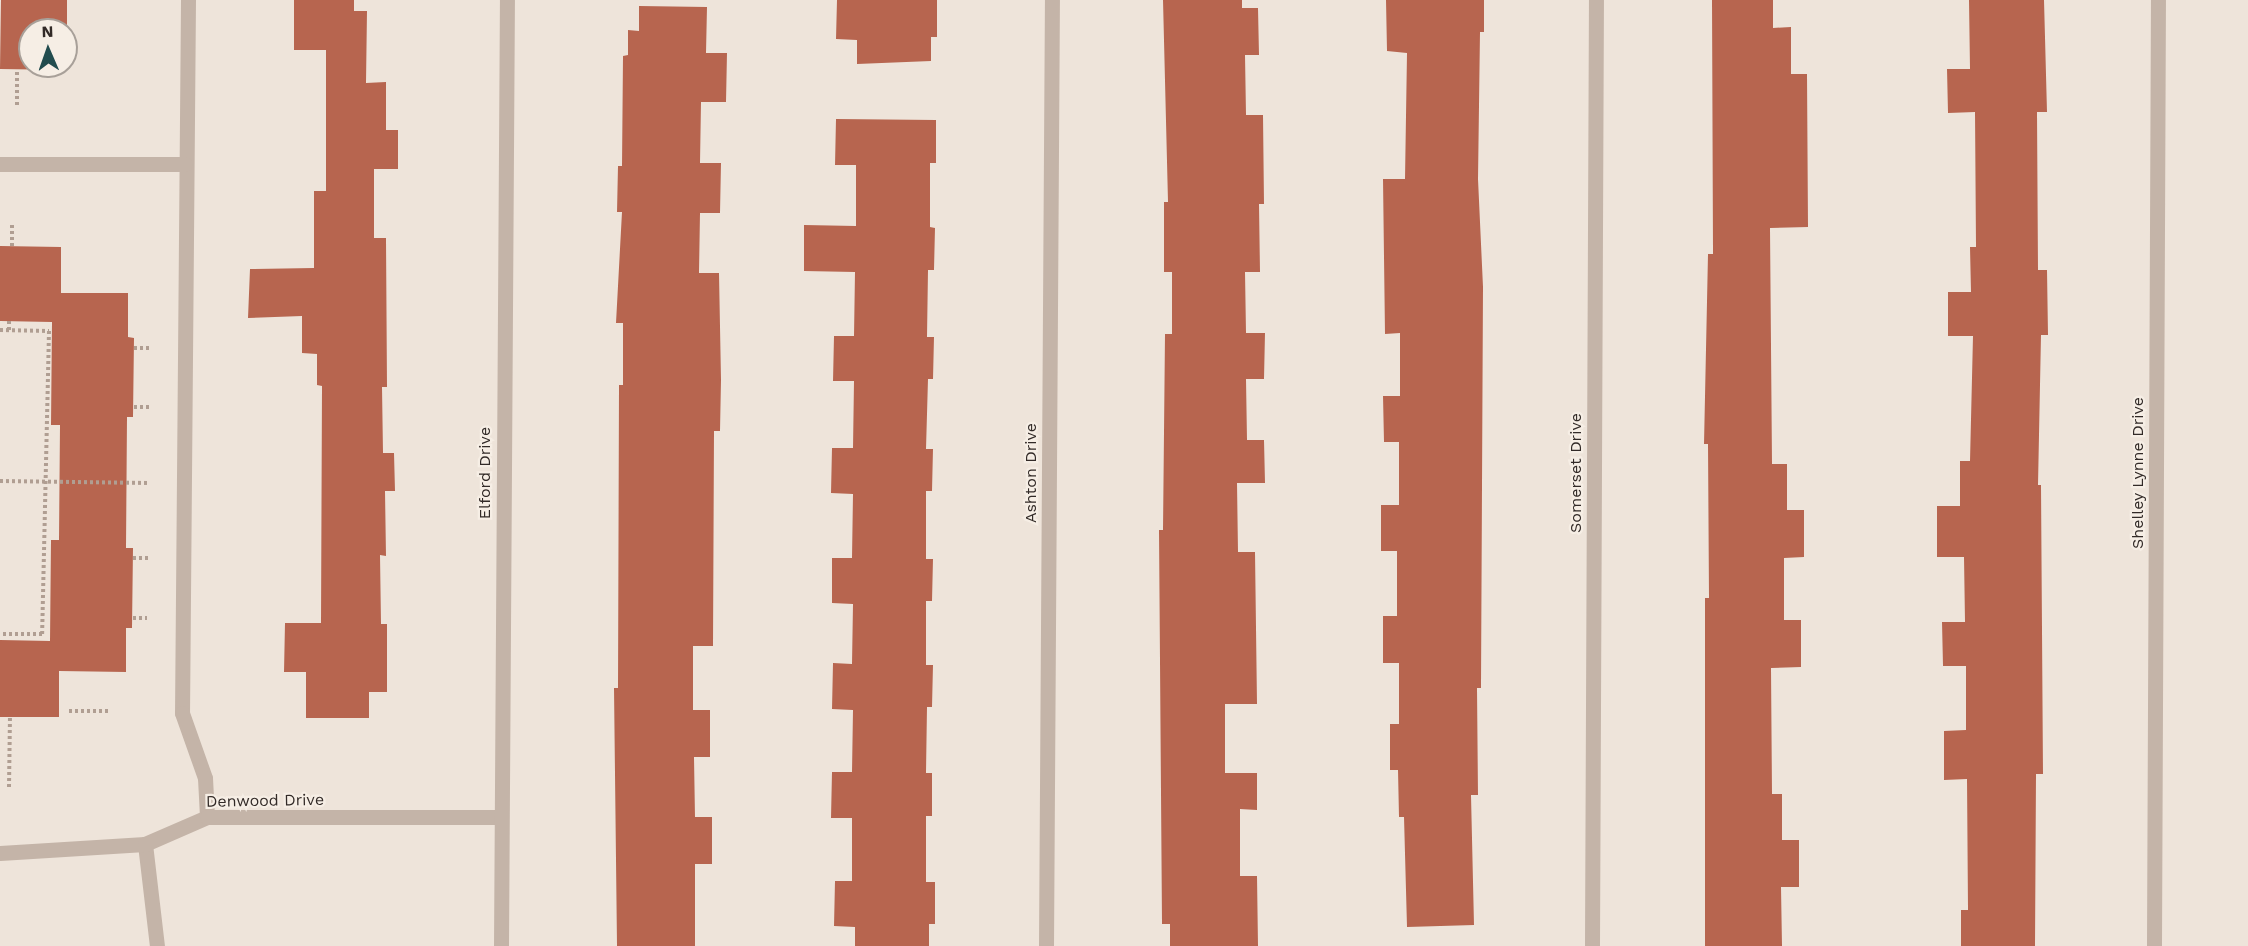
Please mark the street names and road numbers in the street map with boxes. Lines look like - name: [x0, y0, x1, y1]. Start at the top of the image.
- street label: Shelley Lynne Drive: [2128, 397, 2148, 549]
- street label: Somerset Drive: [1566, 413, 1586, 533]
- street label: Ashton Drive: [1021, 423, 1041, 523]
- street label: Elford Drive: [475, 427, 495, 519]
- street label: Denwood Drive: [206, 790, 324, 812]

